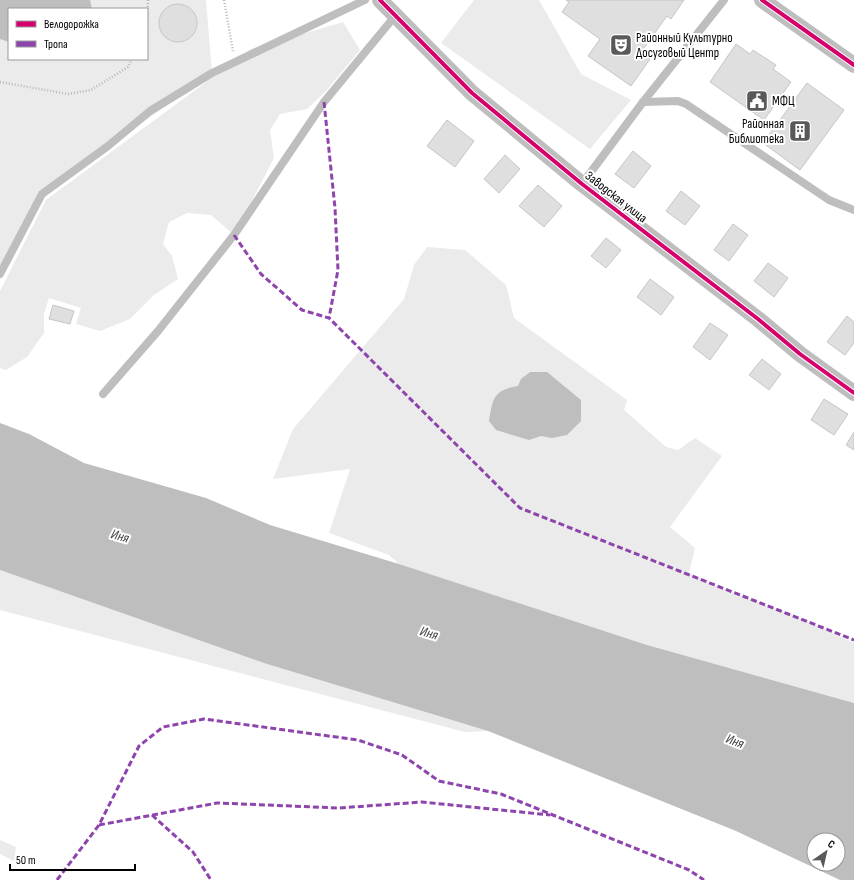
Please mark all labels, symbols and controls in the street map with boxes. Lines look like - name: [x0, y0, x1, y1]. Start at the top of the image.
- legend: [8, 8, 148, 60]
- text: Велодорожка: [44, 17, 99, 32]
- place label: Районный Культурно Досуговый Центр: [636, 30, 733, 61]
- theatre icon: Районный Культурно Досуговый Центр: [608, 32, 634, 58]
- text: Тропа: [44, 37, 68, 52]
- public building icon: МФЦ: [744, 88, 770, 114]
- place label: МФЦ: [772, 93, 795, 109]
- place label: Районная Библиотека: [729, 116, 784, 147]
- building icon: Районная Библиотека: [787, 118, 813, 144]
- street label: Заводская улица: [582, 168, 650, 226]
- water label: Иня: [109, 525, 132, 547]
- water label: Иня: [418, 622, 441, 644]
- water label: Иня: [724, 730, 747, 752]
- north arrow: [806, 832, 846, 872]
- text: С: [825, 837, 838, 851]
- scale bar: [10, 846, 135, 872]
- text: 50 m: [16, 853, 36, 868]

